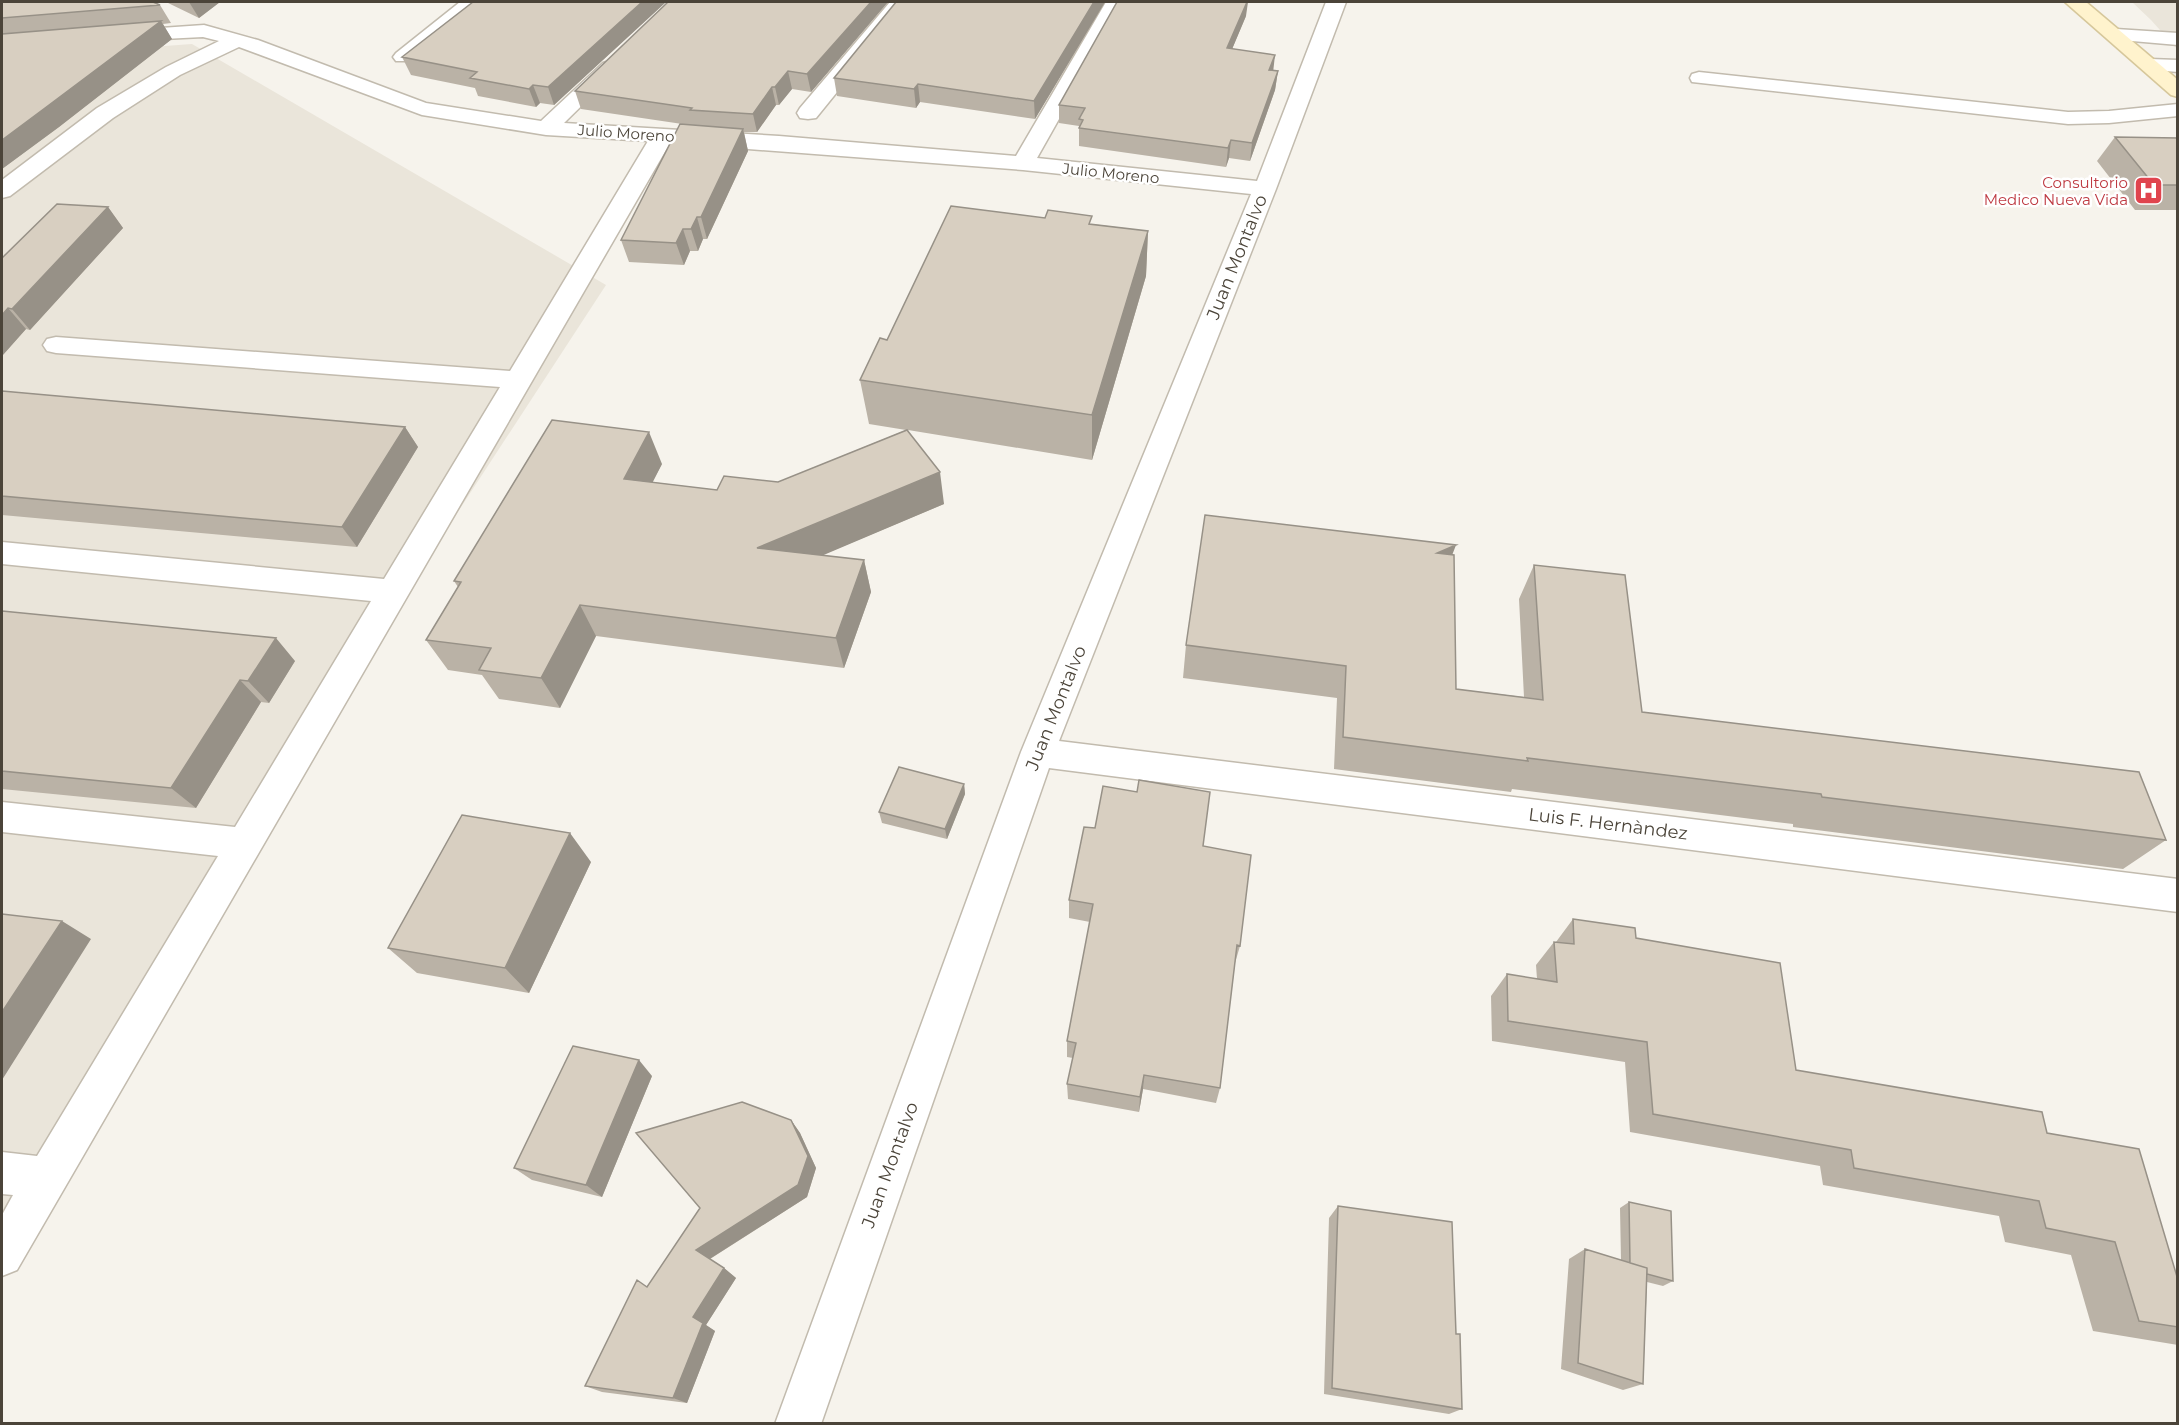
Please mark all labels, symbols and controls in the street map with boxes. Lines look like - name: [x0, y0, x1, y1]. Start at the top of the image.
- street label: Julio Moreno: [576, 120, 675, 146]
- street label: Julio Moreno: [1061, 158, 1160, 188]
- place label: Consultorio Medico Nueva Vida: [1984, 173, 2128, 209]
- hospital icon: Consultorio Medico Nueva Vida: [2133, 175, 2165, 207]
- street label: Juan Montalvo: [1202, 191, 1272, 323]
- street label: Juan Montalvo: [1021, 642, 1091, 774]
- street label: Luis F. Hernàndez: [1527, 803, 1689, 845]
- street label: Juan Montalvo: [857, 1099, 923, 1232]

